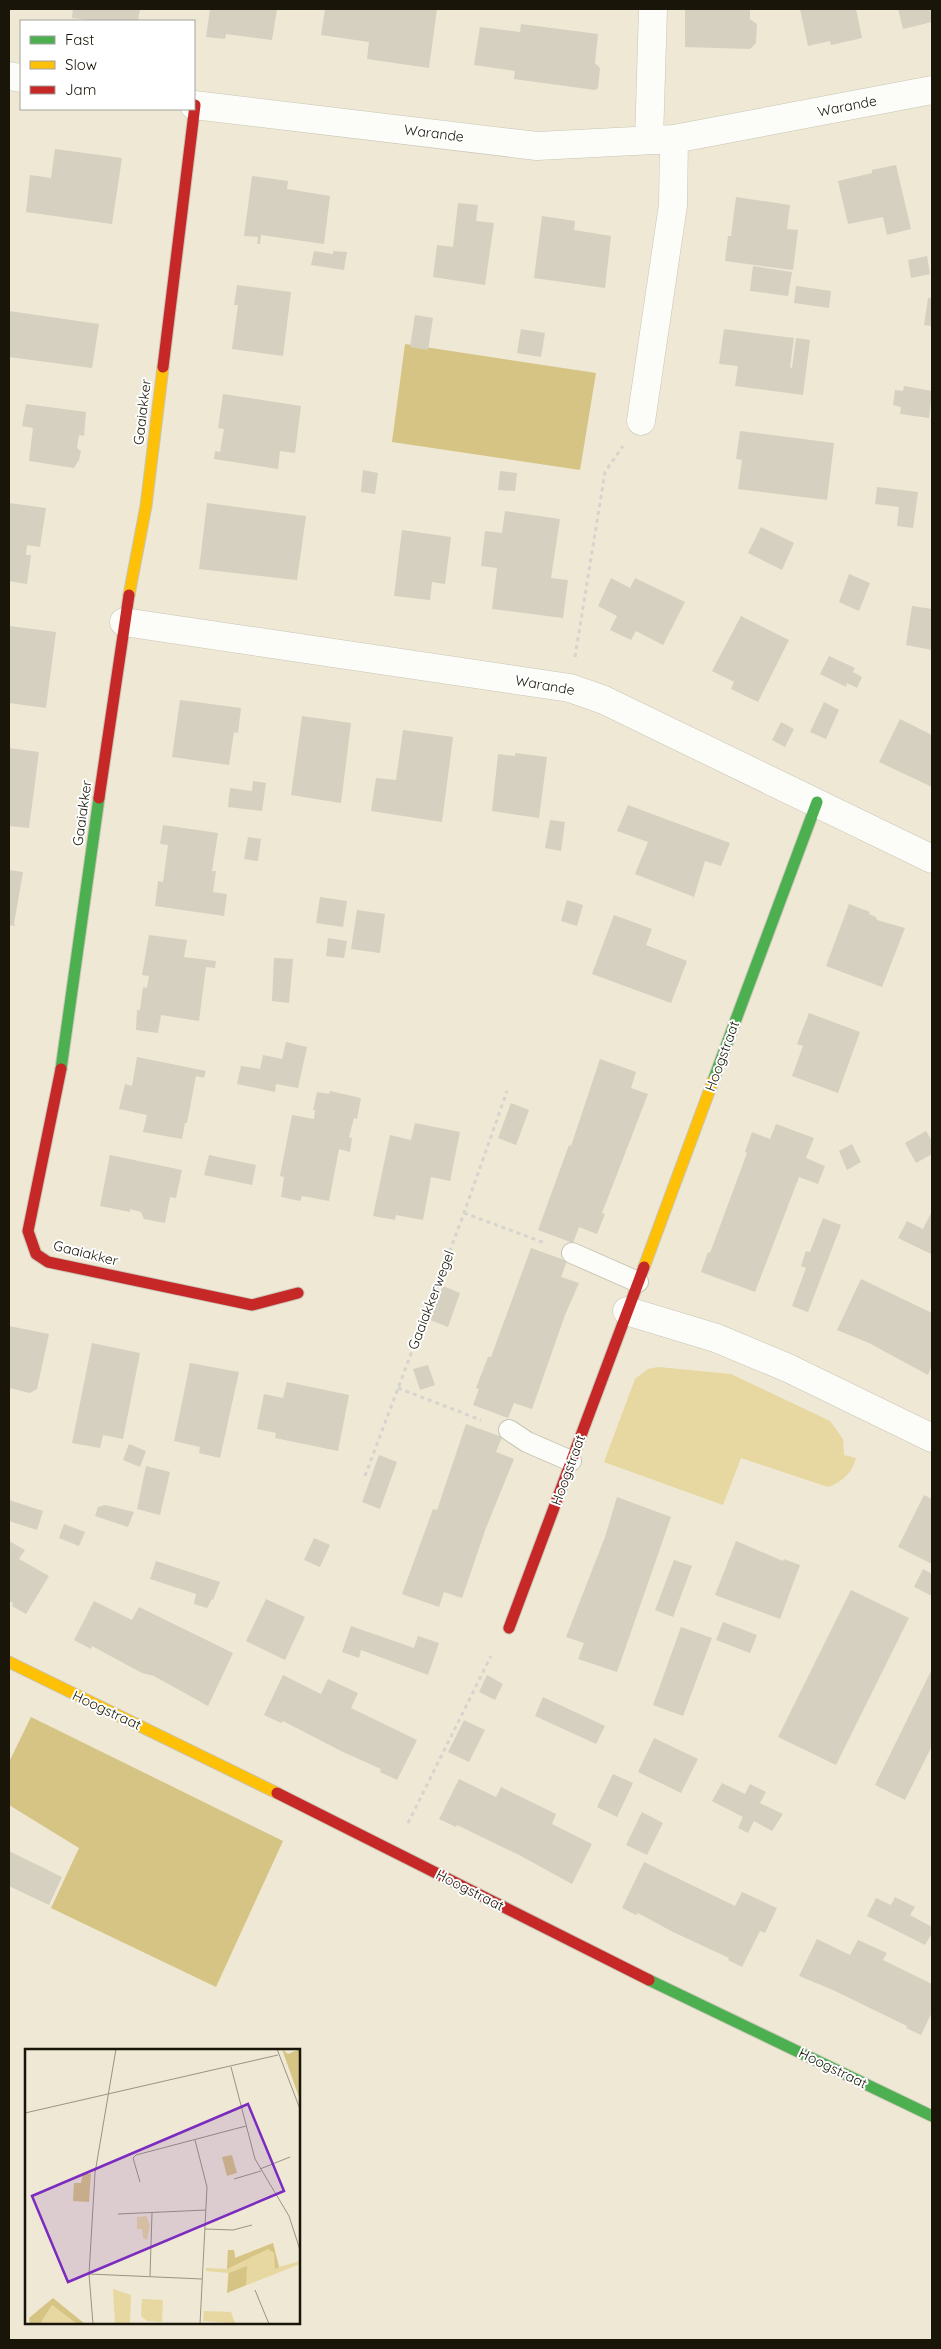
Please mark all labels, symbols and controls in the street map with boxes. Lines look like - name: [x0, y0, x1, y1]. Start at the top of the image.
- legend: [20, 20, 195, 110]
- text: Fast: [65, 30, 94, 49]
- text: Slow: [65, 55, 97, 74]
- text: Jam: [65, 80, 96, 99]
- street label: Warande: [816, 91, 878, 121]
- street label: Warande: [403, 120, 465, 146]
- street label: Gaaiakker: [129, 377, 155, 446]
- street label: Warande: [514, 671, 576, 699]
- street label: Gaaiakker: [68, 778, 96, 847]
- street label: Hoogstraat: [701, 1018, 743, 1094]
- street label: Gaaiakker: [52, 1236, 121, 1270]
- street label: Gaaiakkerwegel: [404, 1248, 458, 1352]
- street label: Hoogstraat: [547, 1432, 589, 1508]
- street label: Hoogstraat: [70, 1686, 145, 1734]
- street label: Hoogstraat: [433, 1865, 507, 1915]
- street label: Hoogstraat: [796, 2044, 870, 2092]
- inset map: [25, 2049, 300, 2324]

